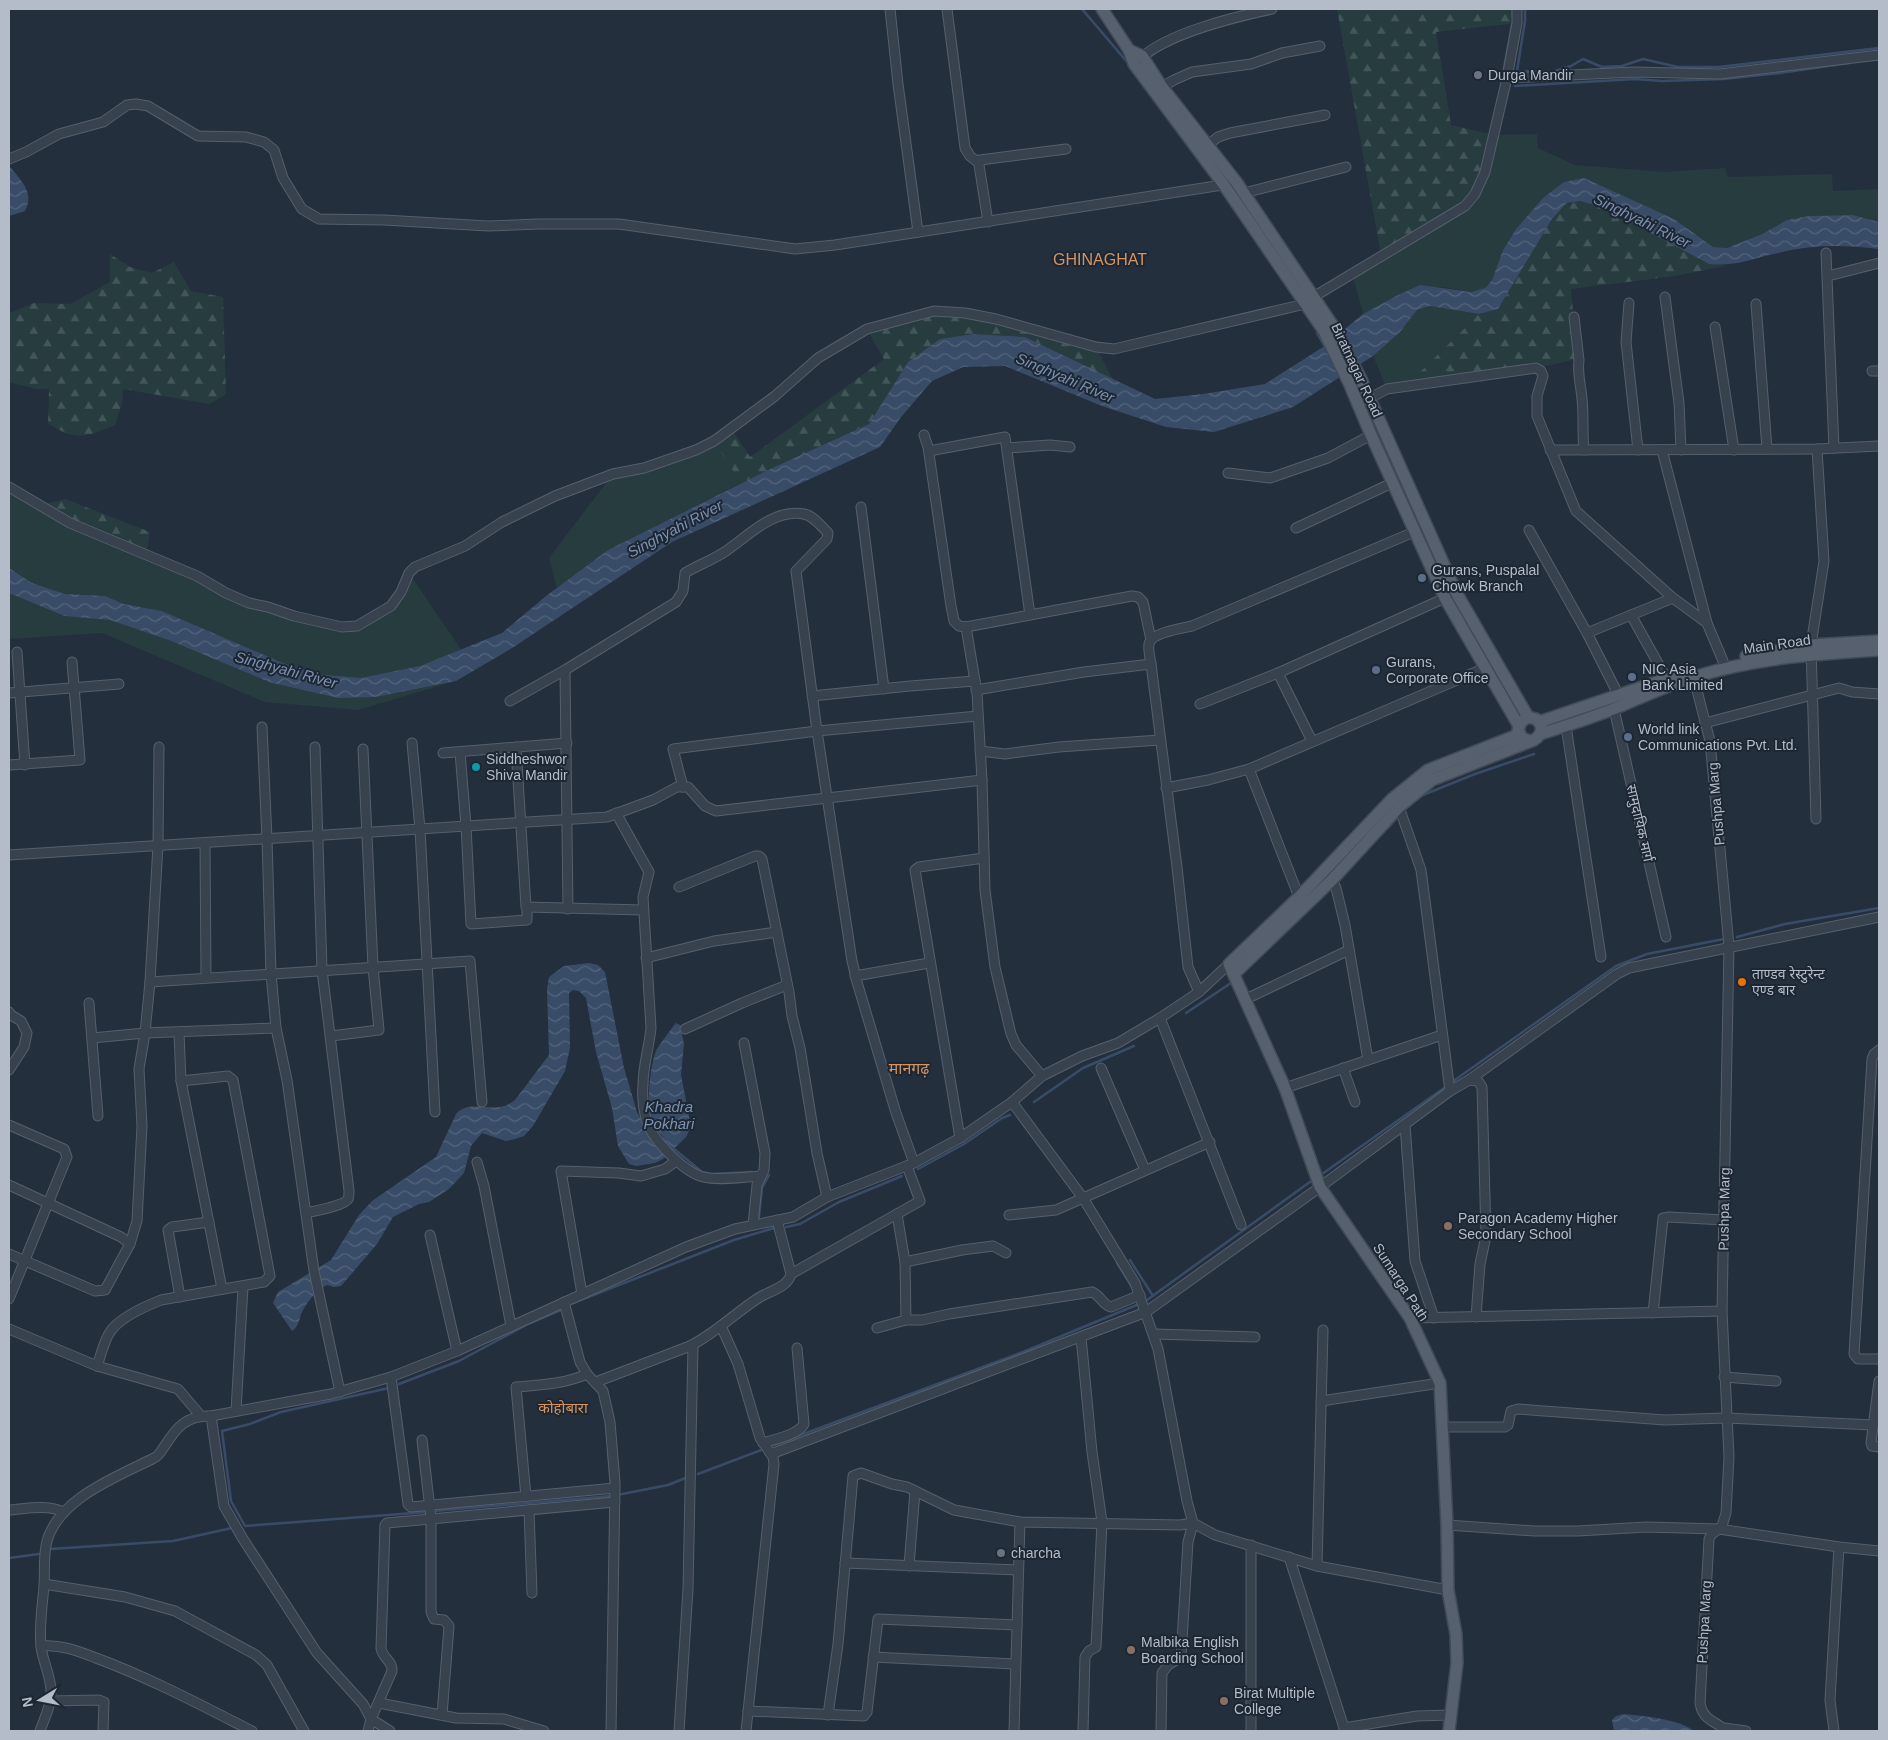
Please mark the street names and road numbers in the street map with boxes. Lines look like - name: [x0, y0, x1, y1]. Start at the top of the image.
- street label: Biratnagar Road: [1328, 320, 1386, 420]
- street label: Main Road: [1742, 631, 1812, 657]
- street label: Pushpa Marg: [1704, 762, 1728, 846]
- street label: सामुदायिक मार्ग: [1621, 783, 1657, 865]
- street label: Pushpa Marg: [1715, 1167, 1733, 1251]
- street label: Sumarga Path: [1370, 1240, 1432, 1324]
- street label: Pushpa Marg: [1694, 1580, 1714, 1664]

